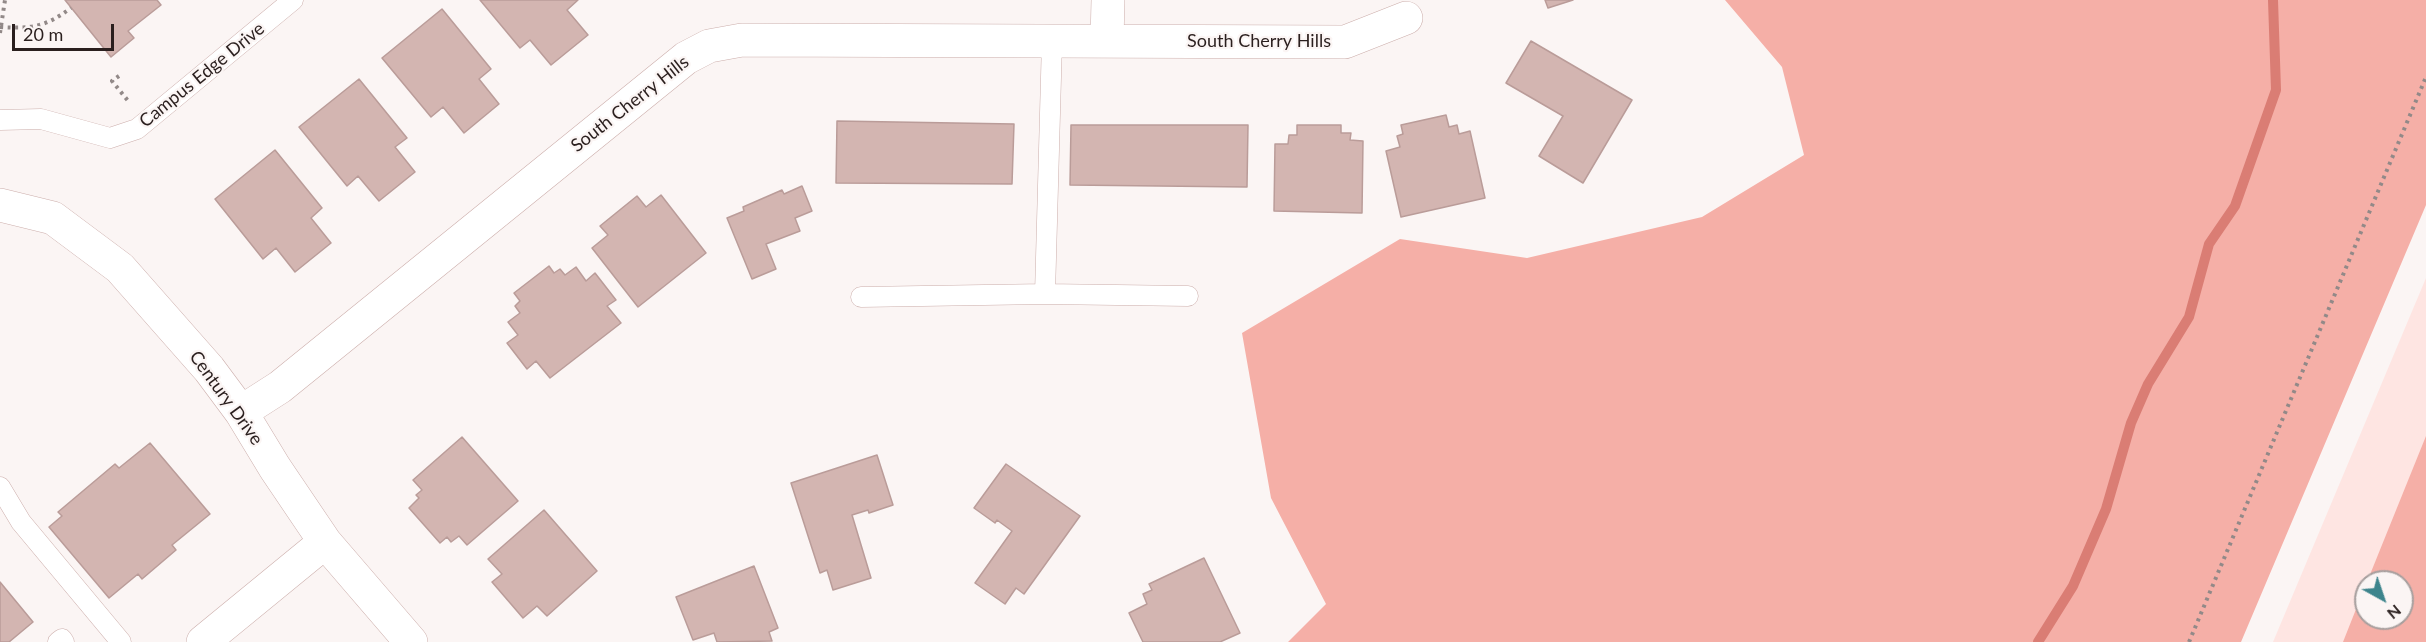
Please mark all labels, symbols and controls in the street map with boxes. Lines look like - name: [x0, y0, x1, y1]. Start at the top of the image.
- scale bar: [15, 12, 117, 50]
- street label: Campus Edge Drive: [135, 18, 269, 132]
- text: 20 m: [23, 23, 63, 45]
- street label: South Cherry Hills: [1187, 30, 1331, 52]
- street label: South Cherry Hills: [567, 51, 693, 157]
- street label: Century Drive: [185, 347, 267, 449]
- north arrow: [2354, 570, 2414, 630]
- text: N: [2384, 601, 2405, 624]

